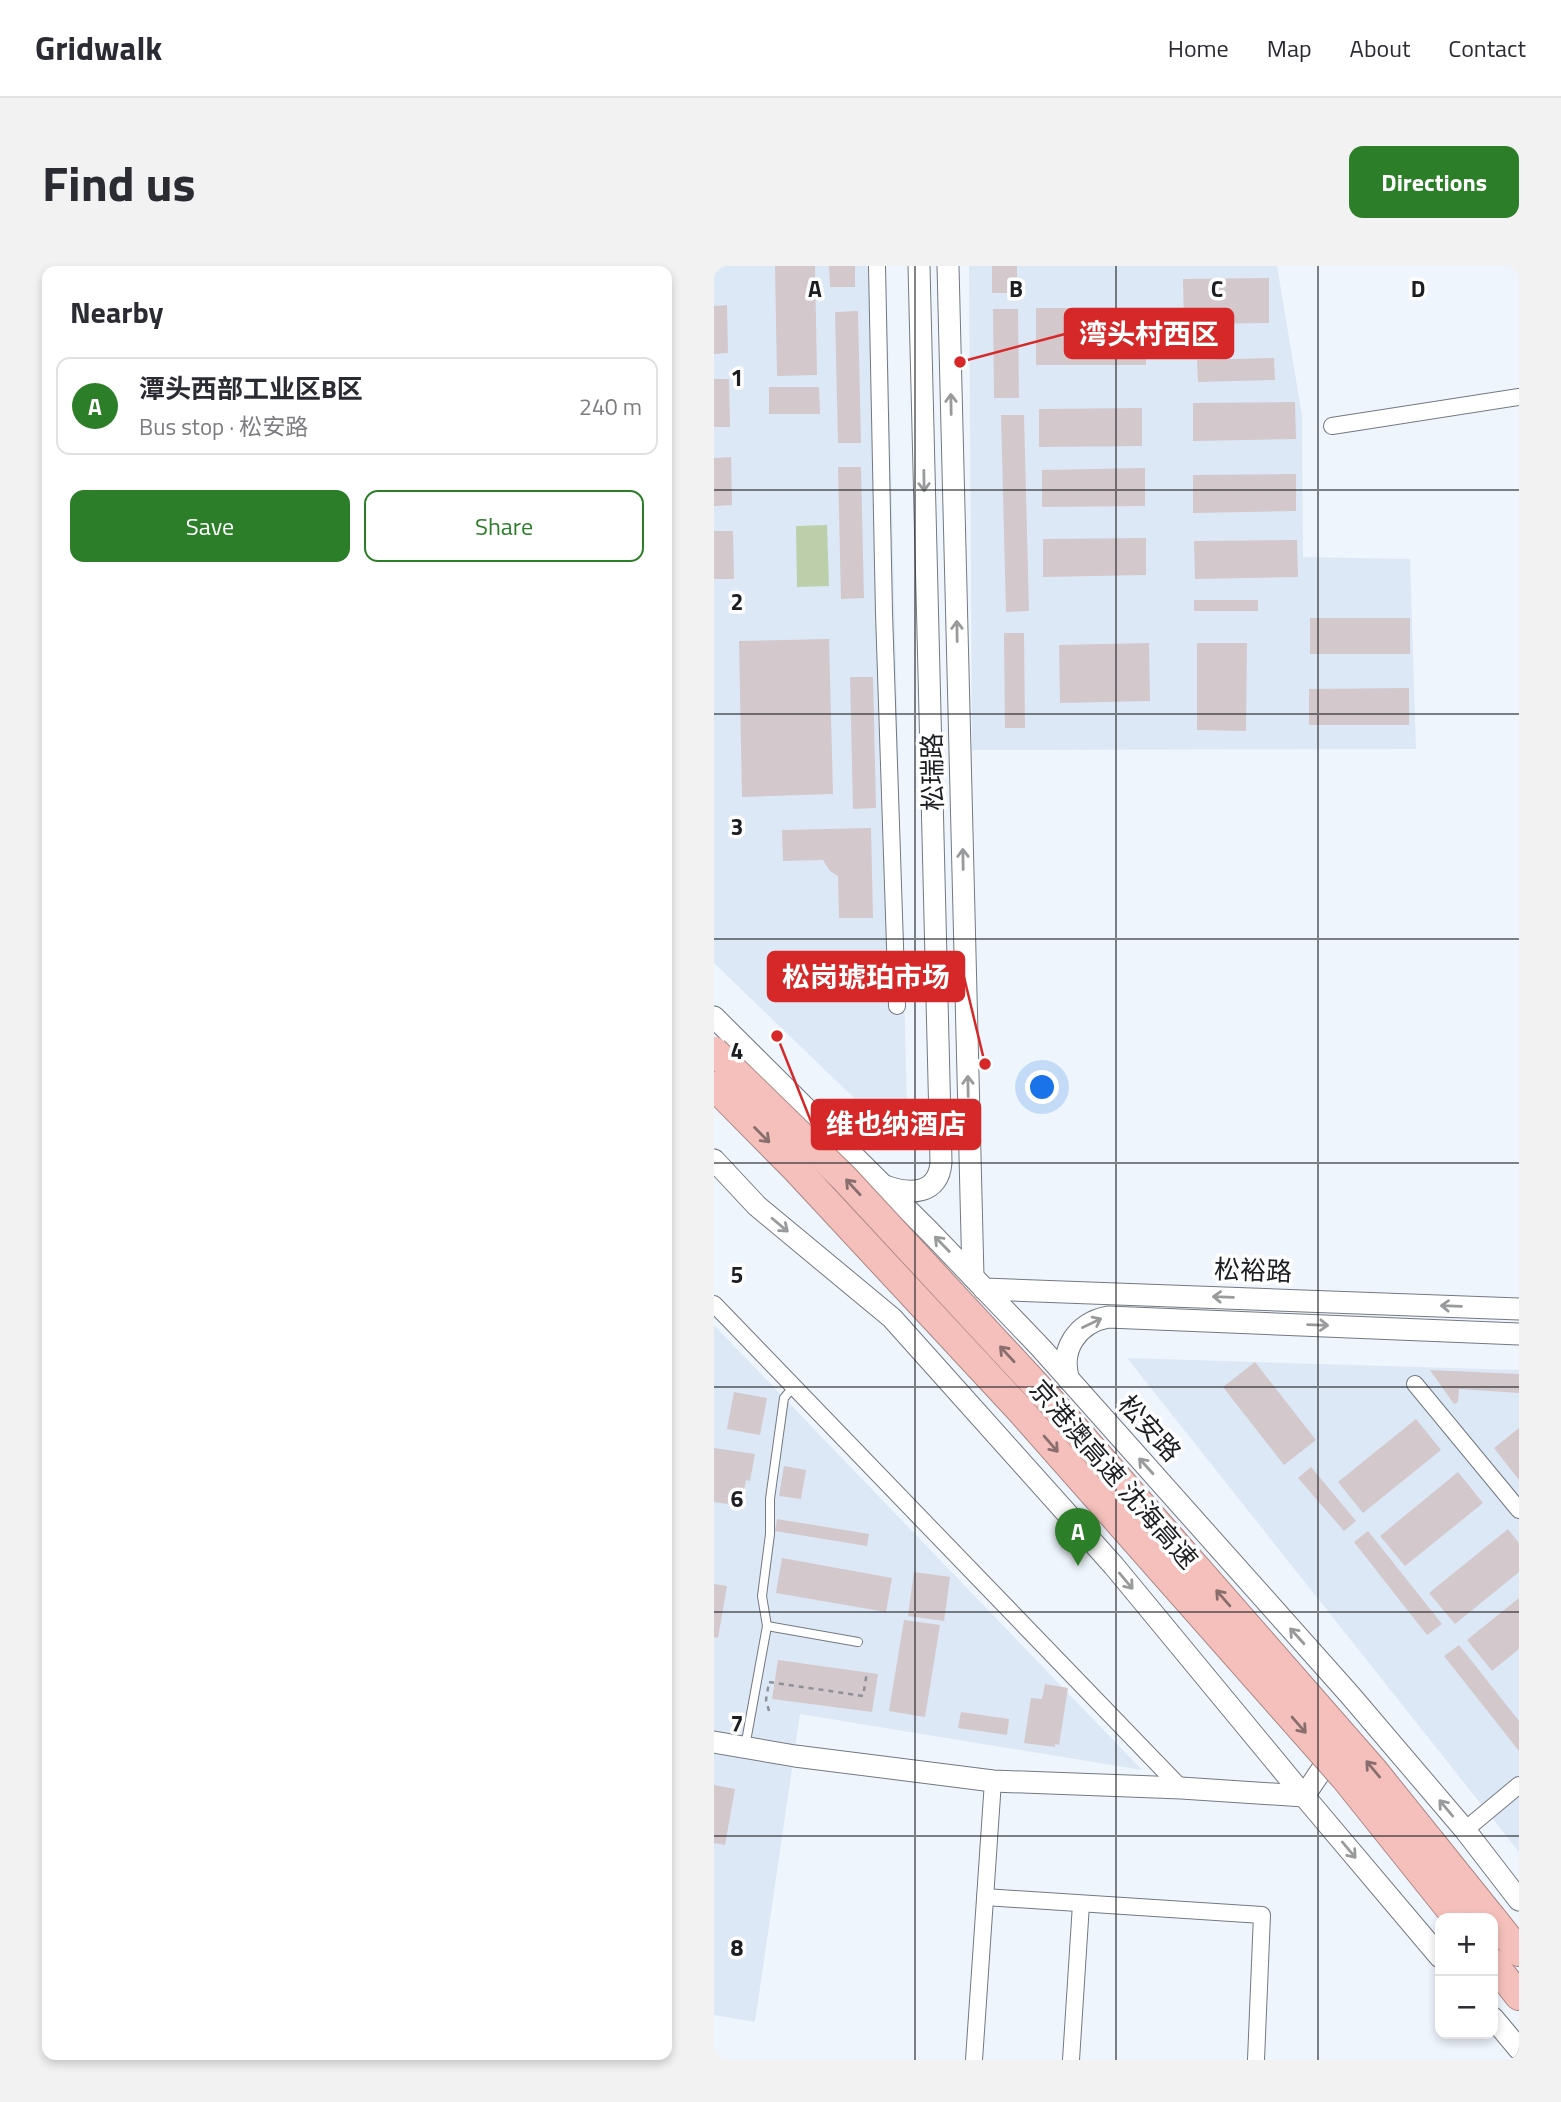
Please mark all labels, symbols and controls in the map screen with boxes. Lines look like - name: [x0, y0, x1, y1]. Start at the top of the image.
- text: Gridwalk: [35, 23, 162, 73]
- text: Home: [1168, 30, 1229, 66]
- text: Map: [1267, 30, 1312, 66]
- text: About: [1350, 30, 1410, 66]
- text: Contact: [1448, 30, 1526, 66]
- text: Find us: [42, 145, 196, 220]
- button: Directions: [1349, 146, 1519, 218]
- text: A: [808, 271, 822, 306]
- text: B: [1009, 271, 1023, 306]
- text: C: [1211, 271, 1223, 306]
- text: D: [1411, 271, 1425, 306]
- text: Nearby: [70, 289, 163, 335]
- callout: 湾头村西区: [1065, 309, 1233, 358]
- text: 湾头村西区: [1079, 312, 1219, 355]
- text: 1: [731, 360, 743, 395]
- text: 潭头西部工业区B区: [139, 369, 363, 408]
- text: A: [88, 389, 102, 424]
- text: 240 m: [579, 389, 642, 424]
- one-way arrow: [945, 393, 958, 416]
- text: Bus stop · 松安路: [139, 409, 308, 444]
- one-way arrow: [917, 469, 931, 492]
- button: Save: [70, 490, 350, 562]
- button: Share: [364, 490, 644, 562]
- text: 2: [731, 584, 743, 619]
- one-way arrow: [950, 620, 964, 643]
- street label: 松瑞路: [912, 733, 952, 811]
- text: 3: [731, 809, 743, 844]
- one-way arrow: [956, 848, 969, 871]
- callout: 松岗琥珀市场: [768, 952, 964, 1001]
- text: 松岗琥珀市场: [782, 955, 950, 998]
- text: 4: [731, 1033, 743, 1068]
- your location: [1025, 1070, 1059, 1104]
- one-way arrow: [962, 1075, 975, 1098]
- callout: 维也纳酒店: [812, 1100, 980, 1149]
- text: 维也纳酒店: [826, 1102, 966, 1145]
- one-way arrow: [753, 1126, 770, 1143]
- one-way arrow: [844, 1179, 861, 1196]
- one-way arrow: [770, 1218, 788, 1233]
- one-way arrow: [934, 1236, 951, 1253]
- street label: 松裕路: [1213, 1249, 1293, 1291]
- text: 5: [731, 1257, 743, 1292]
- one-way arrow: [1212, 1291, 1235, 1304]
- one-way arrow: [1440, 1300, 1463, 1313]
- one-way arrow: [1081, 1316, 1102, 1330]
- one-way arrow: [1306, 1319, 1329, 1332]
- one-way arrow: [999, 1346, 1016, 1363]
- street label: 京港澳高速 沈海高速: [1021, 1371, 1207, 1577]
- street label: 松安路: [1109, 1386, 1191, 1470]
- one-way arrow: [1043, 1435, 1059, 1453]
- one-way arrow: [1138, 1457, 1154, 1475]
- text: 6: [731, 1481, 744, 1516]
- pin: A: [1055, 1508, 1101, 1566]
- one-way arrow: [1118, 1571, 1133, 1589]
- one-way arrow: [1215, 1589, 1231, 1607]
- one-way arrow: [1289, 1627, 1305, 1645]
- text: 7: [731, 1706, 743, 1741]
- one-way arrow: [1291, 1716, 1307, 1734]
- one-way arrow: [1365, 1761, 1381, 1779]
- one-way arrow: [1438, 1799, 1454, 1817]
- one-way arrow: [1341, 1841, 1357, 1859]
- map controls: [1435, 1913, 1498, 2039]
- button: +: [1435, 1913, 1498, 1976]
- text: 8: [731, 1930, 744, 1965]
- button: −: [1435, 1976, 1498, 2039]

